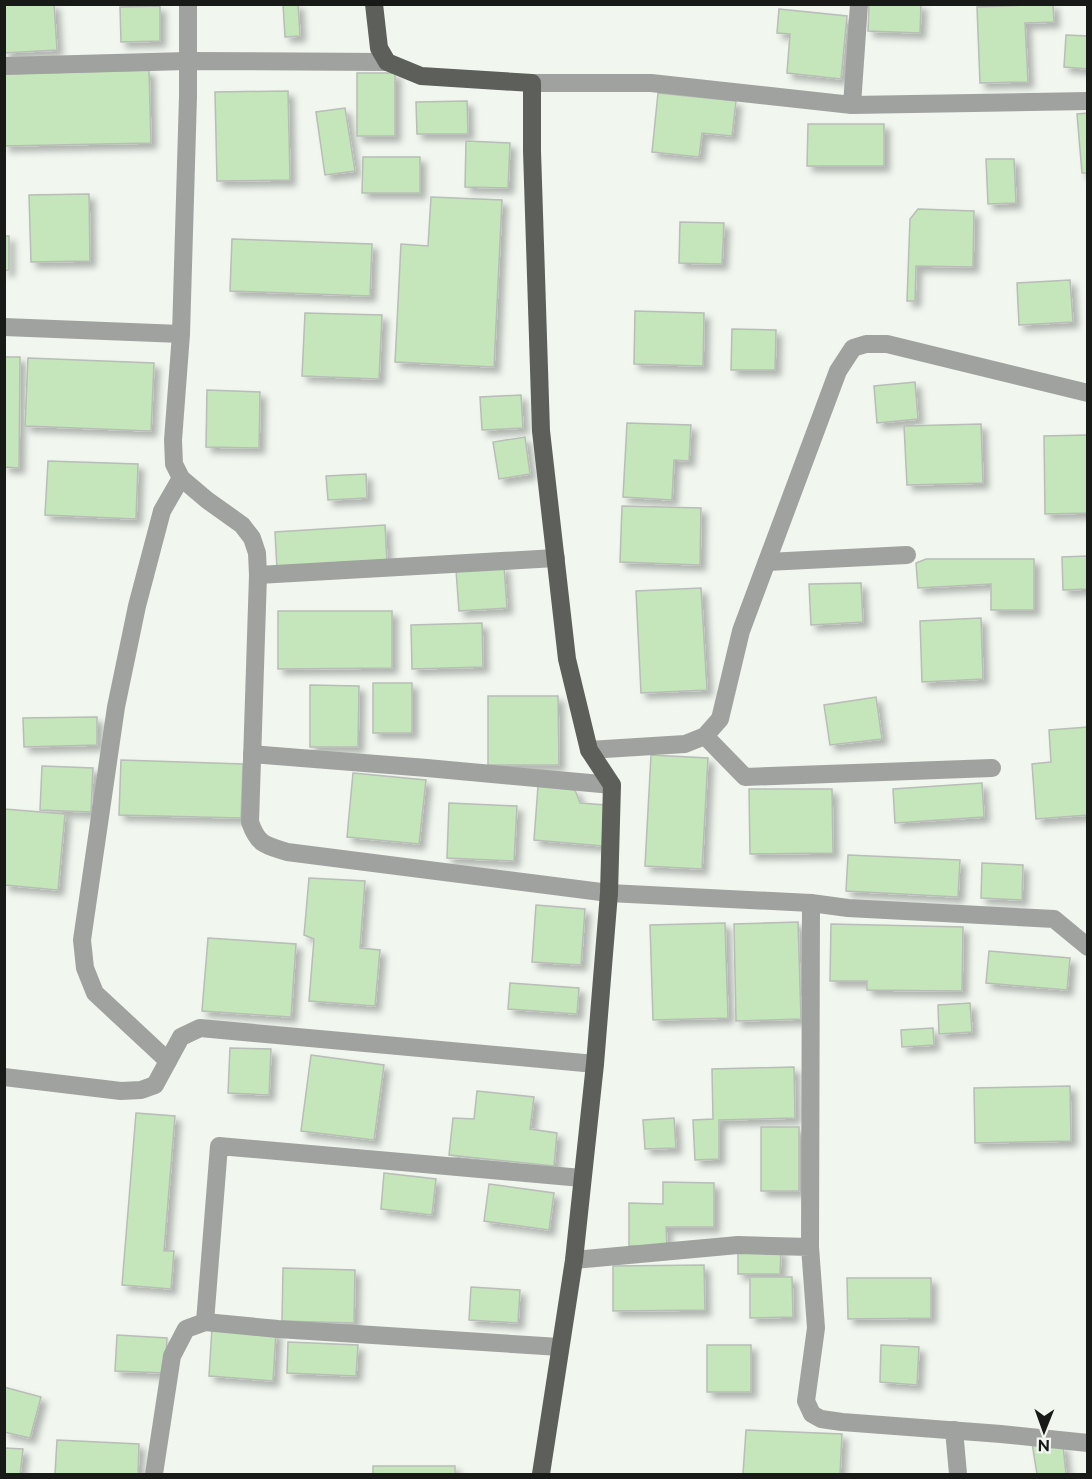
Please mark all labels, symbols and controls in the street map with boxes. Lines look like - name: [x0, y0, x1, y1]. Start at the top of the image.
- north arrow: [1014, 1401, 1074, 1461]
- text: N: [1037, 1436, 1050, 1455]

